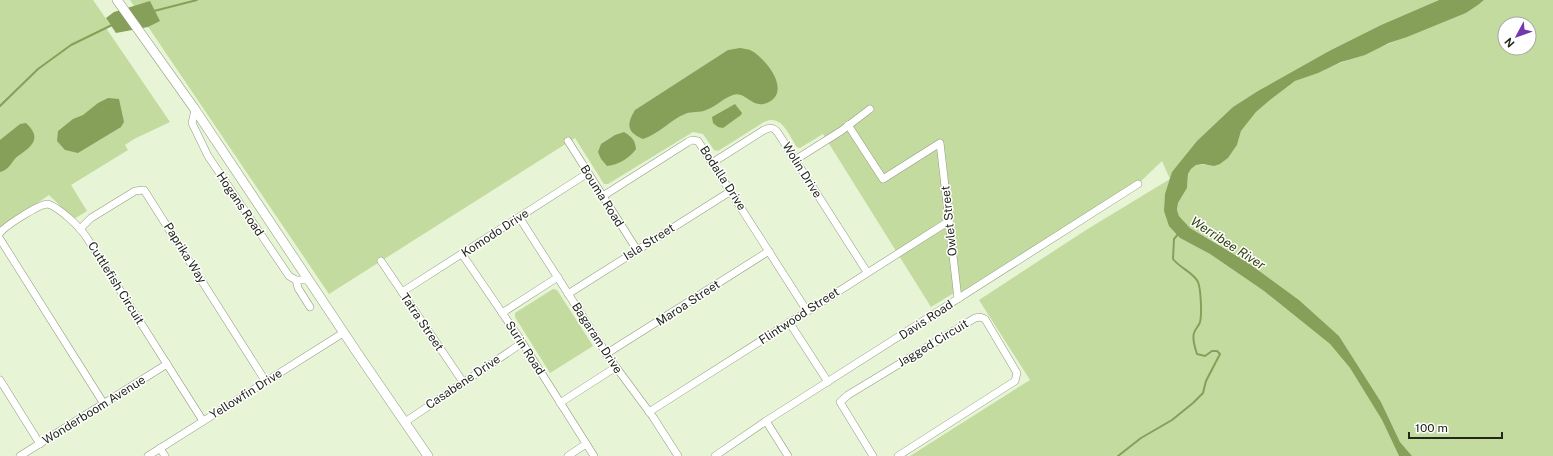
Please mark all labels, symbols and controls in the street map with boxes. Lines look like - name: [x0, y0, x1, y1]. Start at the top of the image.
- north arrow: [1497, 16, 1537, 56]
- text: N: [1502, 35, 1517, 50]
- street label: Wolin Drive: [779, 140, 825, 201]
- street label: Bodalla Drive: [697, 143, 749, 213]
- street label: Bouma Road: [577, 163, 627, 229]
- street label: Hogans Road: [214, 169, 266, 239]
- street label: Owlet Street: [938, 185, 960, 257]
- street label: Komodo Drive: [459, 206, 531, 260]
- water label: Werribee River: [1188, 213, 1268, 273]
- street label: Paprika Way: [161, 220, 209, 286]
- street label: Isla Street: [621, 221, 677, 263]
- street label: Cuttlefish Circuit: [85, 239, 147, 327]
- street label: Maroa Street: [654, 277, 723, 329]
- street label: Flintwood Street: [756, 285, 842, 347]
- street label: Tatra Street: [398, 291, 447, 354]
- street label: Davis Road: [897, 297, 955, 343]
- street label: Bagaram Drive: [569, 300, 625, 376]
- street label: Jagged Circuit: [895, 316, 971, 370]
- street label: Surin Road: [502, 319, 548, 377]
- street label: Casabene Drive: [423, 352, 503, 412]
- street label: Yellowfin Drive: [207, 366, 285, 422]
- street label: Wonderboom Avenue: [40, 373, 148, 447]
- scale bar: [1409, 414, 1502, 440]
- text: 100 m: [1415, 421, 1448, 435]

